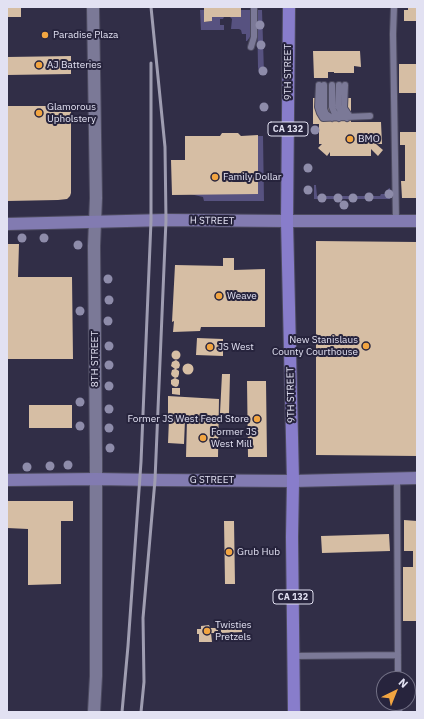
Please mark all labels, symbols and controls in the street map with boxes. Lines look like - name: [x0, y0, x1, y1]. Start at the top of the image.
- place label: Paradise Plaza: [53, 29, 118, 41]
- marker: Paradise Plaza: [40, 30, 50, 40]
- street label: 9TH STREET: [282, 44, 294, 100]
- place label: AJ Batteries: [47, 59, 102, 71]
- marker: AJ Batteries: [34, 60, 44, 70]
- place label: Glamorous Upholstery: [47, 101, 96, 124]
- marker: Glamorous Upholstery: [34, 108, 44, 118]
- road number: CA 132: [268, 122, 308, 136]
- place label: BMO: [358, 133, 380, 145]
- marker: BMO: [345, 134, 355, 144]
- place label: Family Dollar: [223, 171, 281, 183]
- marker: Family Dollar: [210, 172, 220, 182]
- street label: H STREET: [190, 215, 234, 227]
- place label: Weave: [227, 290, 257, 302]
- marker: Weave: [214, 291, 224, 301]
- street label: 8TH STREET: [89, 331, 101, 387]
- place label: New Stanislaus County Courthouse: [272, 334, 358, 358]
- place label: JS West: [218, 341, 254, 353]
- marker: New Stanislaus County Courthouse: [361, 341, 371, 351]
- marker: JS West: [205, 342, 215, 352]
- street label: 9TH STREET: [285, 367, 297, 423]
- place label: Former JS West Feed Store: [127, 413, 249, 425]
- marker: Former JS West Feed Store: [252, 414, 262, 424]
- place label: Former JS West Mill: [211, 426, 257, 450]
- marker: Former JS West Mill: [198, 433, 208, 443]
- street label: G STREET: [190, 474, 234, 486]
- place label: Grub Hub: [237, 546, 280, 558]
- marker: Grub Hub: [224, 547, 234, 557]
- road number: CA 132: [273, 590, 313, 604]
- place label: Twisties Pretzels: [215, 619, 252, 642]
- marker: Twisties Pretzels: [202, 626, 212, 636]
- north arrow: [376, 671, 416, 711]
- text: N: [396, 675, 411, 691]

